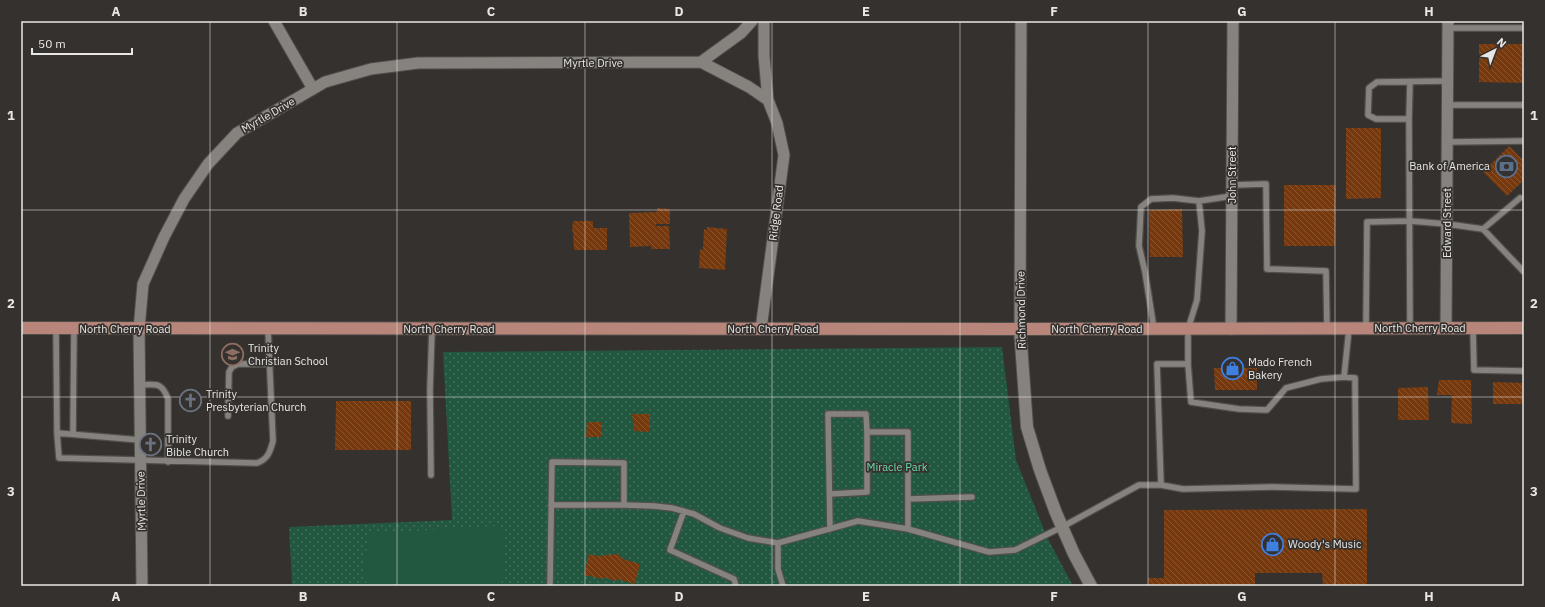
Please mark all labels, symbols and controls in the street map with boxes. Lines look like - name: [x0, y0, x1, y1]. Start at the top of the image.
- text: A: [112, 3, 121, 20]
- text: B: [299, 3, 308, 20]
- text: C: [487, 3, 496, 20]
- text: D: [674, 3, 684, 20]
- text: E: [862, 3, 870, 20]
- text: F: [1050, 3, 1058, 20]
- text: G: [1237, 3, 1247, 20]
- text: H: [1424, 3, 1434, 20]
- scale bar: [32, 30, 132, 56]
- north arrow: [1475, 30, 1515, 70]
- text: N: [1494, 35, 1509, 50]
- text: 50 m: [38, 36, 66, 51]
- street label: Myrtle Drive: [563, 56, 623, 70]
- street label: Myrtle Drive: [239, 94, 297, 136]
- text: 1: [7, 107, 15, 124]
- text: 1: [1530, 107, 1538, 124]
- street label: John Street: [1225, 146, 1239, 204]
- bank icon: Bank of America: [1493, 153, 1519, 179]
- place label: Bank of America: [1409, 159, 1490, 173]
- street label: Ridge Road: [766, 184, 786, 242]
- street label: Edward Street: [1440, 188, 1454, 258]
- street label: Richmond Drive: [1013, 271, 1029, 349]
- text: 2: [7, 295, 15, 312]
- text: 2: [1530, 295, 1538, 312]
- street label: North Cherry Road: [1374, 321, 1466, 335]
- street label: North Cherry Road: [79, 322, 171, 336]
- street label: North Cherry Road: [403, 322, 495, 336]
- street label: North Cherry Road: [727, 322, 819, 336]
- street label: North Cherry Road: [1051, 322, 1143, 336]
- school or university icon: Trinity Christian School: [220, 341, 246, 367]
- place label: Trinity Christian School: [248, 341, 328, 368]
- shop icon: Mado French Bakery: [1220, 355, 1246, 381]
- place label: Mado French Bakery: [1248, 355, 1312, 382]
- church icon: Trinity Presbyterian Church: [178, 387, 204, 413]
- place label: Trinity Presbyterian Church: [206, 387, 306, 414]
- church icon: Trinity Bible Church: [137, 432, 163, 458]
- place label: Trinity Bible Church: [166, 432, 229, 459]
- park label: Miracle Park: [867, 460, 928, 474]
- street label: Myrtle Drive: [133, 471, 149, 531]
- text: 3: [7, 483, 15, 500]
- text: 3: [1530, 483, 1538, 500]
- shop icon: Woody's Music: [1260, 531, 1286, 557]
- place label: Woody's Music: [1288, 537, 1362, 551]
- text: A: [112, 588, 121, 605]
- text: B: [299, 588, 308, 605]
- text: C: [487, 588, 496, 605]
- text: D: [674, 588, 684, 605]
- text: E: [862, 588, 870, 605]
- text: F: [1050, 588, 1058, 605]
- text: G: [1237, 588, 1247, 605]
- text: H: [1424, 588, 1434, 605]

